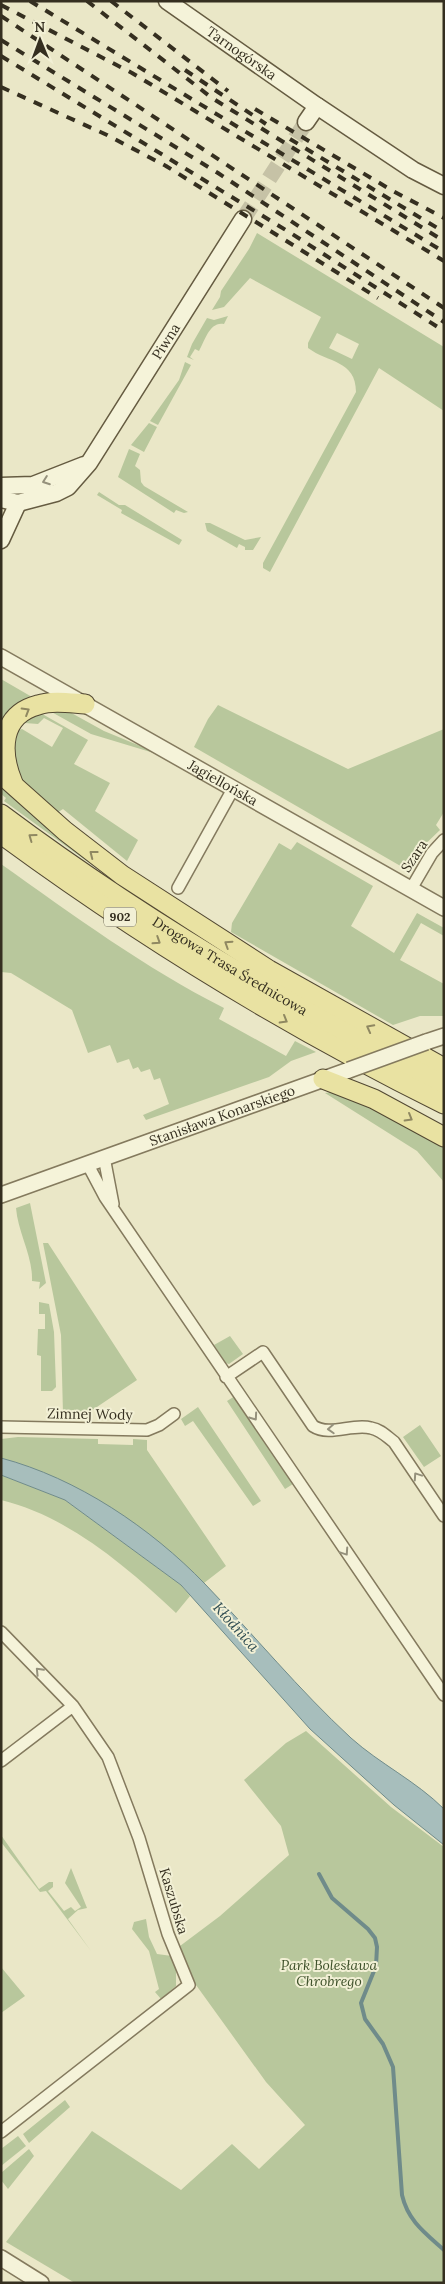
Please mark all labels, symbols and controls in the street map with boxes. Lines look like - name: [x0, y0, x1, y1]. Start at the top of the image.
- north arrow: [15, 15, 65, 65]
- text: N: [34, 18, 46, 36]
- street label: Tarnogórska: [203, 22, 280, 84]
- street label: Piwna: [148, 320, 184, 363]
- one-way arrow: [43, 475, 51, 485]
- one-way arrow: [20, 708, 29, 718]
- street label: Jagiellońska: [184, 755, 261, 810]
- one-way arrow: [28, 834, 38, 843]
- street label: Szara: [397, 836, 431, 876]
- one-way arrow: [90, 851, 99, 859]
- road number: 902: [104, 908, 136, 926]
- street label: Drogowa Trasa Średnicowa: [149, 912, 311, 1019]
- one-way arrow: [151, 935, 161, 944]
- one-way arrow: [224, 941, 234, 950]
- one-way arrow: [279, 1013, 288, 1023]
- one-way arrow: [366, 1024, 375, 1034]
- street label: Stanisława Konarskiego: [147, 1081, 297, 1150]
- one-way arrow: [404, 1111, 413, 1121]
- street label: Zimnej Wody: [47, 1404, 134, 1424]
- one-way arrow: [248, 1411, 257, 1421]
- one-way arrow: [326, 1424, 334, 1435]
- one-way arrow: [414, 1472, 423, 1481]
- one-way arrow: [339, 1546, 348, 1555]
- water label: Kłodnica: [209, 1598, 264, 1656]
- one-way arrow: [36, 1668, 45, 1677]
- street label: Kaszubska: [155, 1866, 193, 1936]
- park label: Park Bolesława Chrobrego: [281, 1956, 377, 1990]

